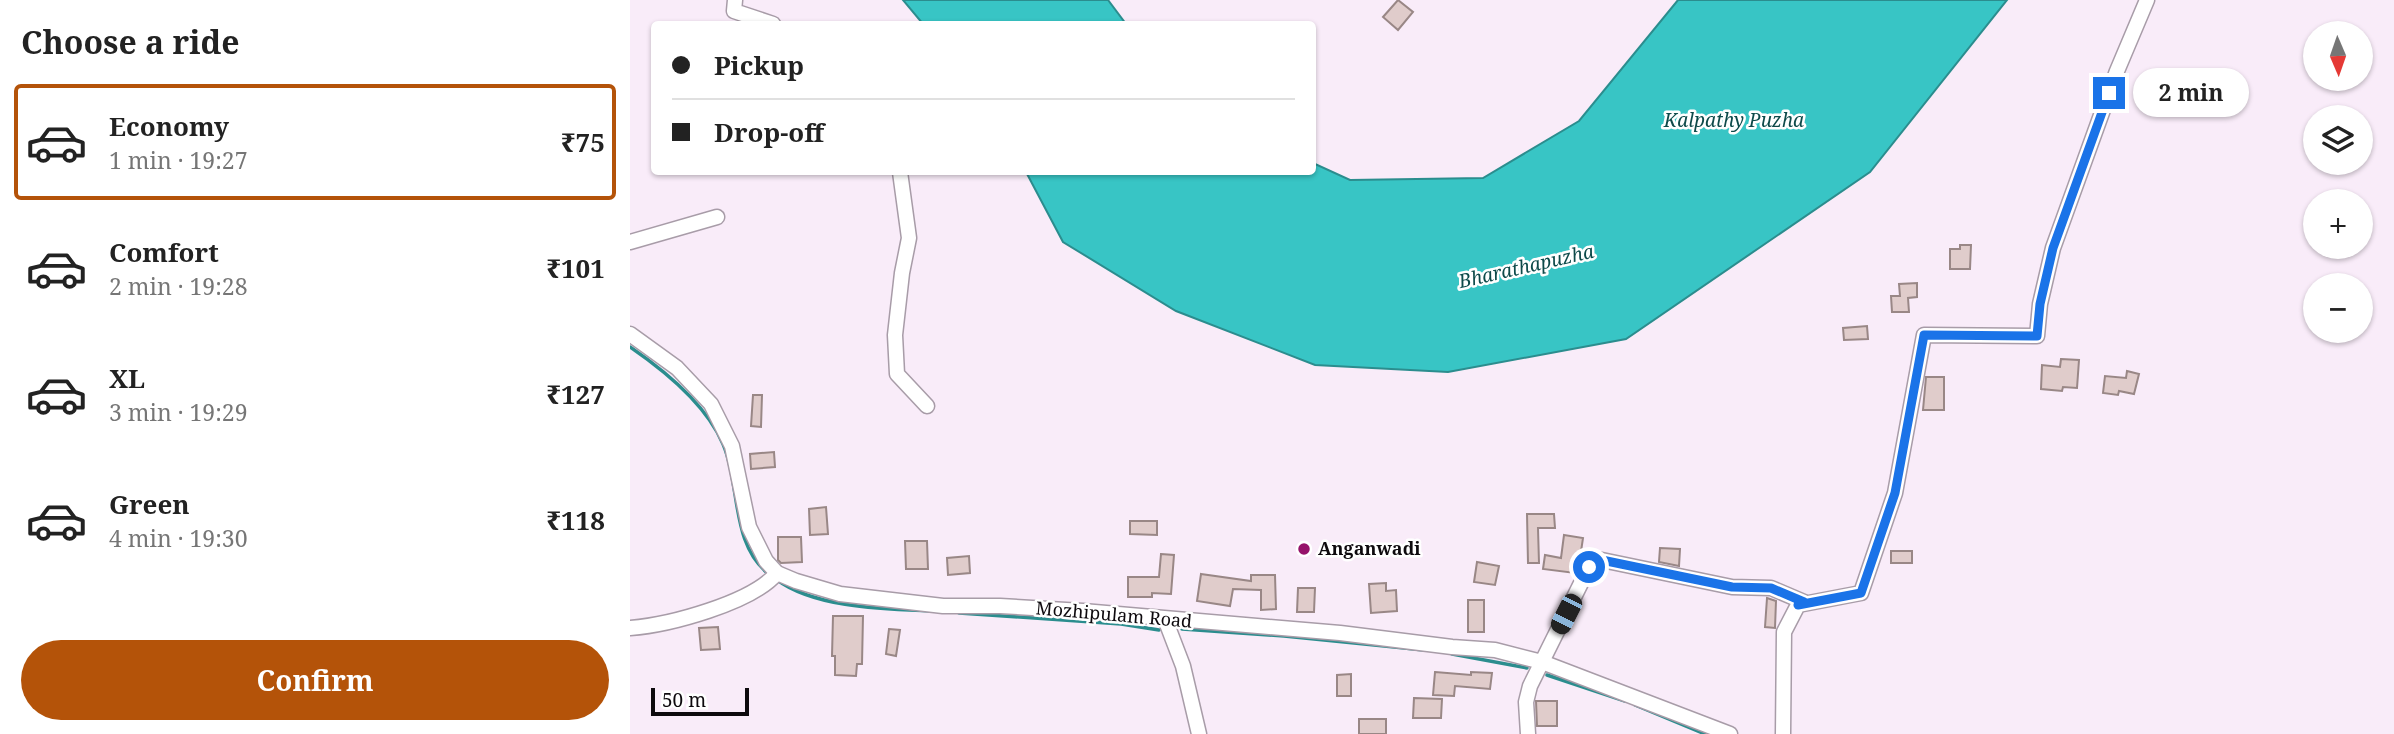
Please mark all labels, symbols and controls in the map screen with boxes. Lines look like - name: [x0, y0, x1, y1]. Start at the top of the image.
- text: Choose a ride: [21, 20, 240, 63]
- north arrow: [2303, 21, 2373, 91]
- map controls: [2303, 21, 2373, 343]
- text: Pickup: [714, 47, 804, 83]
- callout: 2 min: [2134, 68, 2249, 118]
- text: 2 min: [2158, 76, 2224, 108]
- route end: [2093, 77, 2125, 109]
- button: layers: [2303, 105, 2373, 175]
- water label: Kalpathy Puzha: [1663, 107, 1804, 133]
- text: Economy: [109, 108, 229, 144]
- icon: car: [25, 111, 88, 174]
- text: Drop-off: [714, 114, 824, 150]
- text: ₹75: [561, 124, 605, 160]
- text: 1 min · 19:27: [109, 144, 247, 176]
- button: +: [2303, 189, 2373, 259]
- text: Comfort: [109, 234, 219, 270]
- icon: car: [25, 237, 88, 300]
- water label: Bharathapuzha: [1455, 238, 1596, 294]
- text: ₹101: [546, 250, 605, 286]
- text: 2 min · 19:28: [109, 270, 247, 302]
- button: −: [2303, 273, 2373, 343]
- text: XL: [109, 360, 145, 396]
- icon: car: [25, 363, 88, 426]
- text: ₹127: [546, 376, 605, 412]
- text: 3 min · 19:29: [109, 396, 247, 428]
- text: Green: [109, 486, 190, 522]
- icon: car: [25, 489, 88, 552]
- text: ₹118: [546, 502, 605, 538]
- text: 4 min · 19:30: [109, 522, 247, 554]
- place label: Anganwadi: [1318, 536, 1421, 560]
- marker: Anganwadi: [1296, 541, 1312, 557]
- route start: [1573, 551, 1605, 583]
- car: [1548, 591, 1585, 637]
- street label: Mozhipulam Road: [1035, 595, 1193, 633]
- button: Confirm: [21, 640, 609, 720]
- scale bar: [651, 685, 749, 717]
- text: 50 m: [662, 687, 706, 713]

